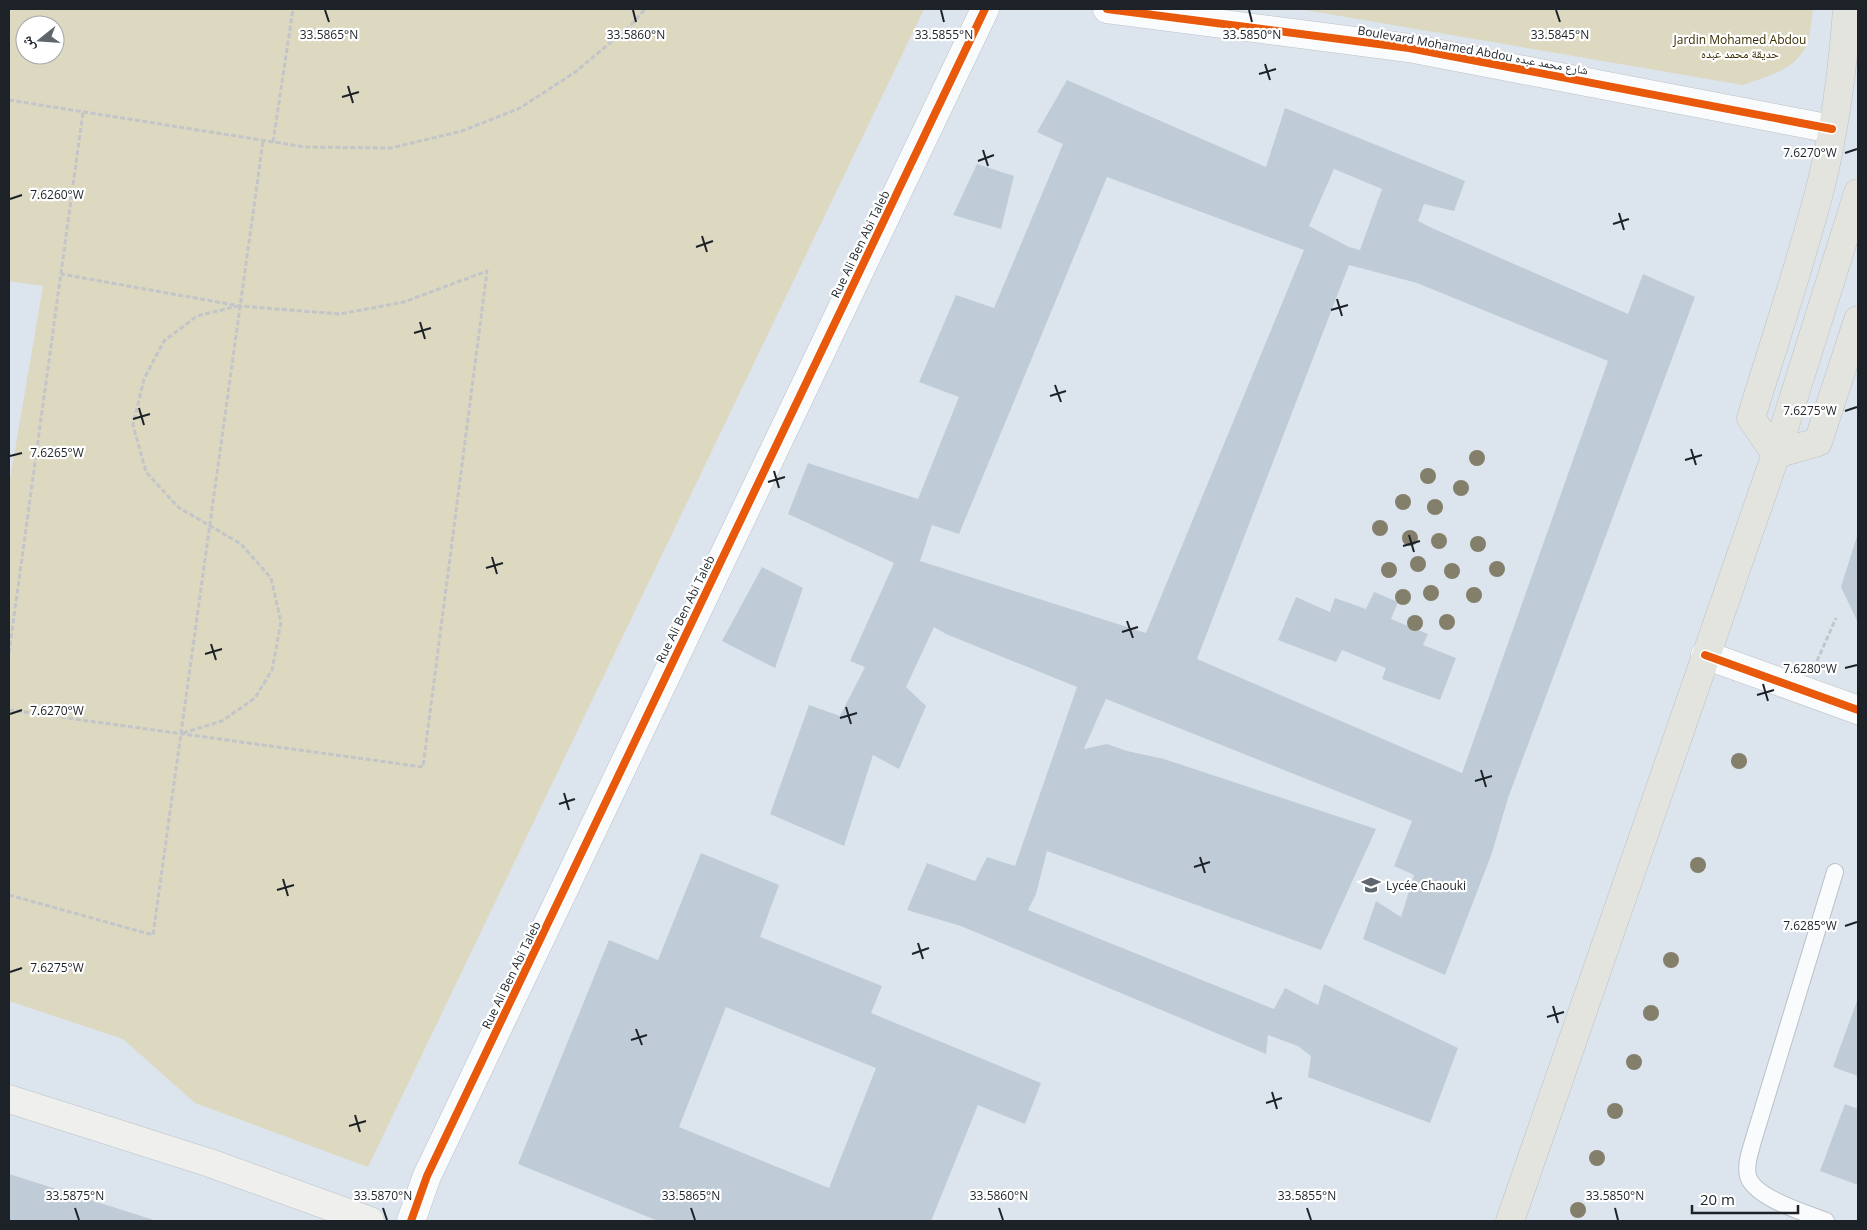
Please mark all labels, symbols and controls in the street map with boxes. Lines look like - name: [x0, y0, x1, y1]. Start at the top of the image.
- north arrow: [15, 15, 65, 65]
- street label: Boulevard Mohamed Abdou شارع محمد عبده: [1356, 21, 1590, 79]
- text: 33.5865°N: [300, 26, 358, 43]
- text: 33.5860°N: [607, 26, 665, 43]
- text: 33.5855°N: [915, 26, 973, 43]
- text: 33.5850°N: [1223, 26, 1281, 43]
- text: 33.5845°N: [1531, 26, 1589, 43]
- park label: Jardin Mohamed Abdou حديقة محمد عبده: [1673, 31, 1806, 62]
- text: ش: [16, 34, 38, 54]
- text: 7.6270°W: [1783, 144, 1837, 161]
- text: 7.6260°W: [30, 186, 84, 203]
- street label: Rue Ali Ben Abi Taleb: [827, 187, 893, 301]
- text: 7.6275°W: [1783, 402, 1837, 419]
- text: 7.6265°W: [30, 444, 84, 461]
- street label: Rue Ali Ben Abi Taleb: [652, 552, 718, 666]
- text: 7.6280°W: [1783, 660, 1837, 677]
- text: 7.6270°W: [30, 702, 84, 719]
- school or university icon: Lycée Chaouki: [1360, 874, 1382, 896]
- place label: Lycée Chaouki: [1386, 877, 1466, 894]
- text: 7.6285°W: [1783, 917, 1837, 934]
- street label: Rue Ali Ben Abi Taleb: [478, 918, 544, 1032]
- text: 7.6275°W: [30, 959, 84, 976]
- scale bar: [1692, 1182, 1798, 1214]
- text: 33.5875°N: [46, 1187, 104, 1204]
- text: 33.5870°N: [354, 1187, 412, 1204]
- text: 33.5865°N: [662, 1187, 720, 1204]
- text: 33.5860°N: [970, 1187, 1028, 1204]
- text: 33.5855°N: [1278, 1187, 1336, 1204]
- text: 33.5850°N: [1586, 1187, 1644, 1204]
- text: 20 m: [1700, 1189, 1735, 1209]

